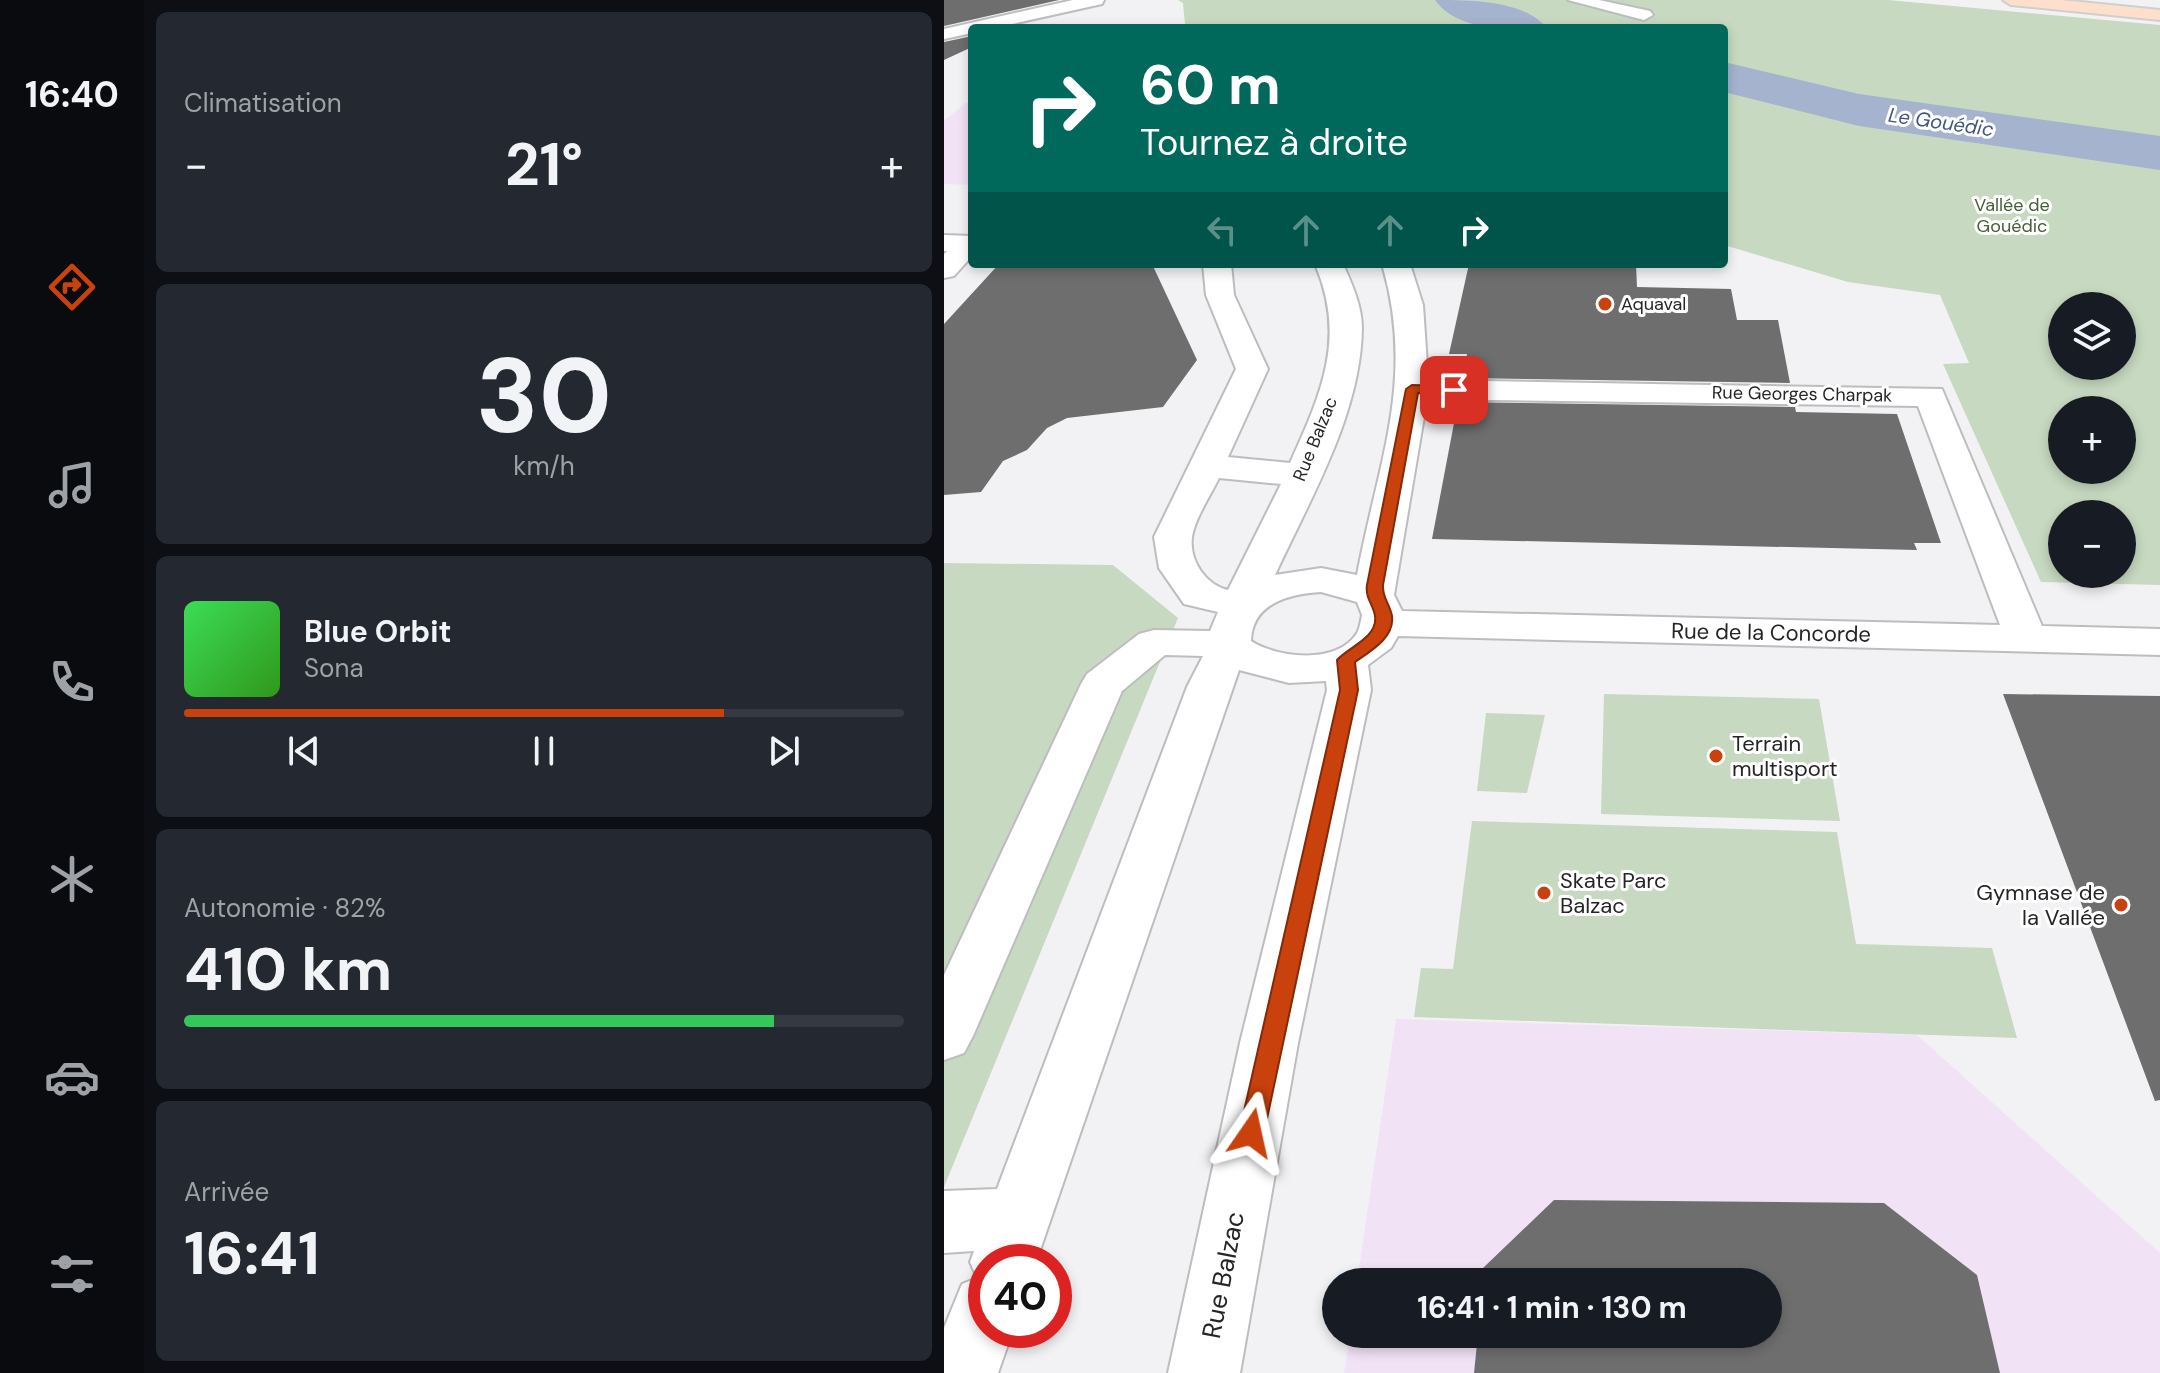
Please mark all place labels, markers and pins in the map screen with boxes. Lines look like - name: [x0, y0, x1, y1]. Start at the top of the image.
- place label: Aquaval: [1621, 292, 1686, 316]
- marker: Aquaval: [1596, 295, 1614, 313]
- pin: [1420, 356, 1488, 424]
- place label: Terrain multisport: [1732, 729, 1838, 783]
- marker: Terrain multisport: [1707, 747, 1725, 765]
- place label: Skate Parc Balzac: [1560, 866, 1667, 920]
- place label: Gymnase de la Vallée: [1976, 878, 2105, 932]
- marker: Skate Parc Balzac: [1535, 884, 1553, 902]
- marker: Gymnase de la Vallée: [2112, 896, 2130, 914]

